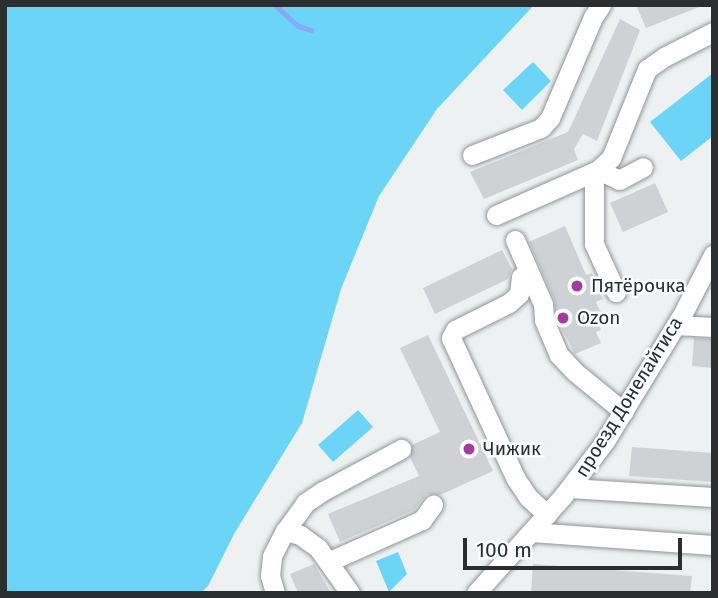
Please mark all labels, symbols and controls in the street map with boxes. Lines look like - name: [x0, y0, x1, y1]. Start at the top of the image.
- place label: Пятёрочка: [591, 275, 686, 297]
- marker: Пятёрочка: [569, 278, 585, 294]
- place label: Ozon: [577, 307, 620, 329]
- marker: Ozon: [555, 310, 571, 326]
- street label: проезд Донелайтиса: [570, 313, 688, 481]
- place label: Чижик: [483, 438, 541, 460]
- marker: Чижик: [461, 441, 477, 457]
- scale bar: [466, 524, 685, 568]
- text: 100 m: [476, 537, 532, 563]

